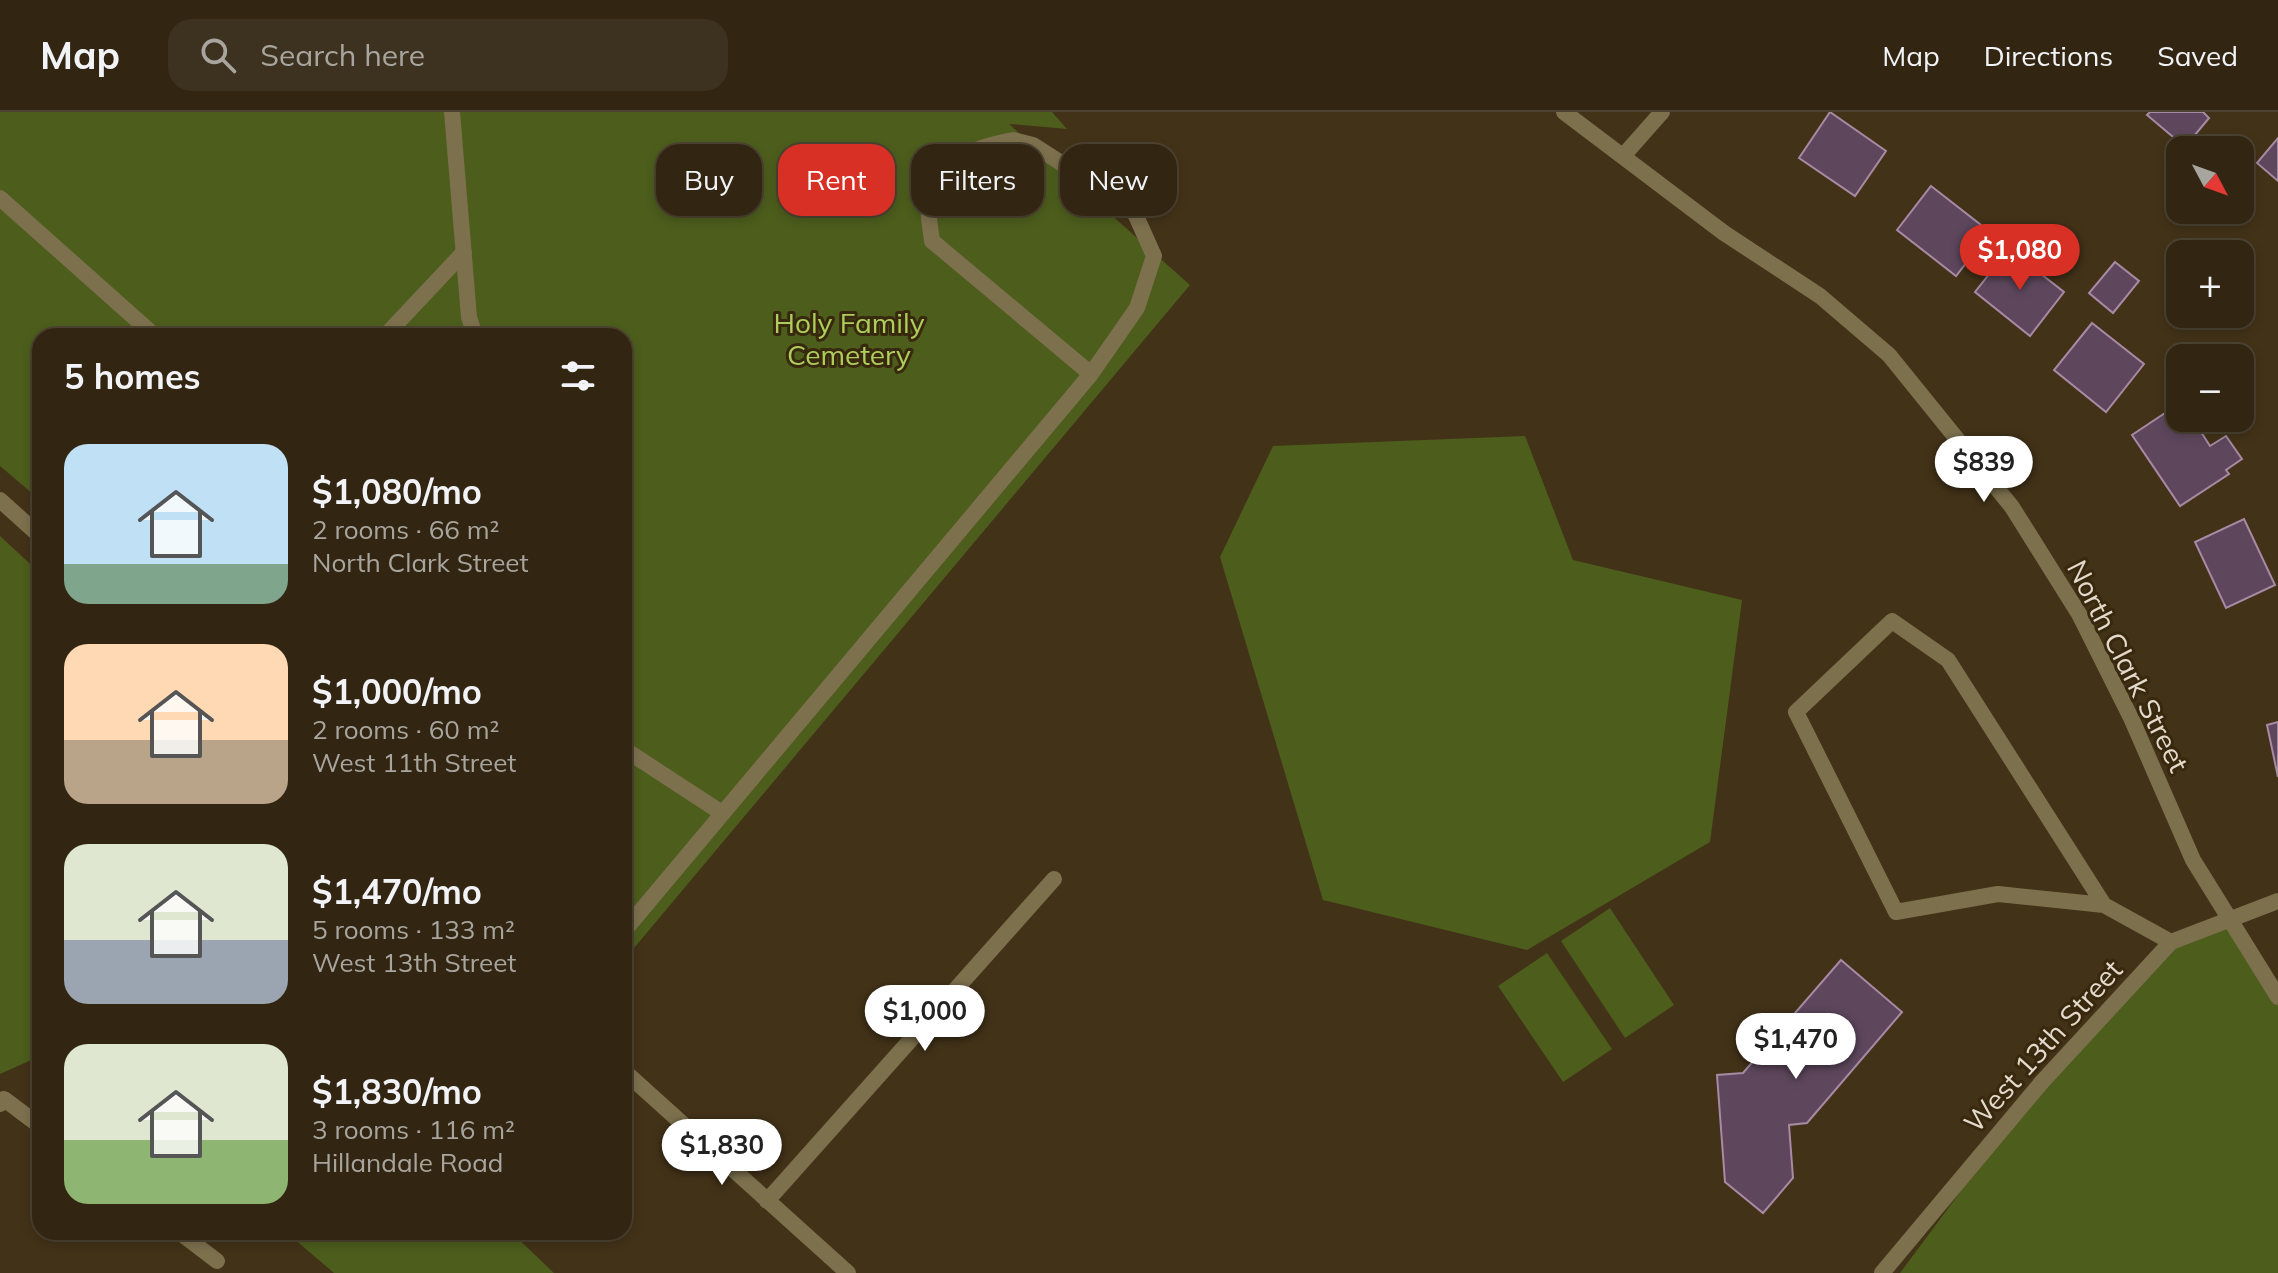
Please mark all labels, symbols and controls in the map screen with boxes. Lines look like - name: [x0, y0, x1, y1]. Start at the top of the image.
- search box: [168, 19, 728, 91]
- text: Map: [40, 31, 120, 79]
- icon: search: [196, 33, 240, 77]
- text: Search here: [260, 36, 425, 74]
- text: Map: [1882, 38, 1940, 73]
- text: Directions: [1984, 38, 2113, 73]
- text: Saved: [2157, 38, 2238, 73]
- north arrow: [2166, 136, 2254, 224]
- map controls: [2166, 136, 2254, 432]
- chip: Buy: [656, 144, 762, 216]
- chip: Rent: [778, 144, 895, 216]
- chip: Filters: [911, 144, 1044, 216]
- chip: New: [1060, 144, 1177, 216]
- pin: $1,080: [1955, 224, 2085, 292]
- text: $1,080: [1978, 233, 2062, 266]
- button: +: [2166, 240, 2254, 328]
- park label: Holy Family Cemetery: [773, 305, 925, 372]
- button: −: [2166, 344, 2254, 432]
- icon: filters: [556, 354, 600, 398]
- text: 5 homes: [64, 355, 201, 398]
- pin: $839: [1937, 436, 2031, 504]
- text: $839: [1953, 445, 2015, 478]
- text: $1,080/mo: [312, 470, 482, 513]
- icon: home: [128, 476, 224, 572]
- text: 2 rooms · 66 m²: [312, 513, 499, 546]
- text: North Clark Street: [312, 546, 529, 579]
- street label: North Clark Street: [2060, 554, 2197, 778]
- text: $1,000/mo: [312, 670, 482, 713]
- icon: home: [128, 676, 224, 772]
- text: 2 rooms · 60 m²: [312, 713, 499, 746]
- text: West 11th Street: [312, 746, 516, 779]
- text: $1,470/mo: [312, 870, 482, 913]
- icon: home: [128, 876, 224, 972]
- text: 5 rooms · 133 m²: [312, 913, 515, 946]
- text: West 13th Street: [312, 946, 516, 979]
- street label: West 13th Street: [1956, 952, 2129, 1139]
- pin: $1,000: [860, 985, 990, 1053]
- text: $1,000: [883, 994, 967, 1027]
- pin: $1,470: [1731, 1013, 1861, 1081]
- text: $1,470: [1754, 1022, 1838, 1055]
- text: $1,830/mo: [312, 1070, 482, 1113]
- icon: home: [128, 1076, 224, 1172]
- text: 3 rooms · 116 m²: [312, 1113, 515, 1146]
- pin: $1,830: [657, 1119, 787, 1187]
- text: $1,830: [680, 1128, 764, 1161]
- text: Hillandale Road: [312, 1146, 503, 1179]

